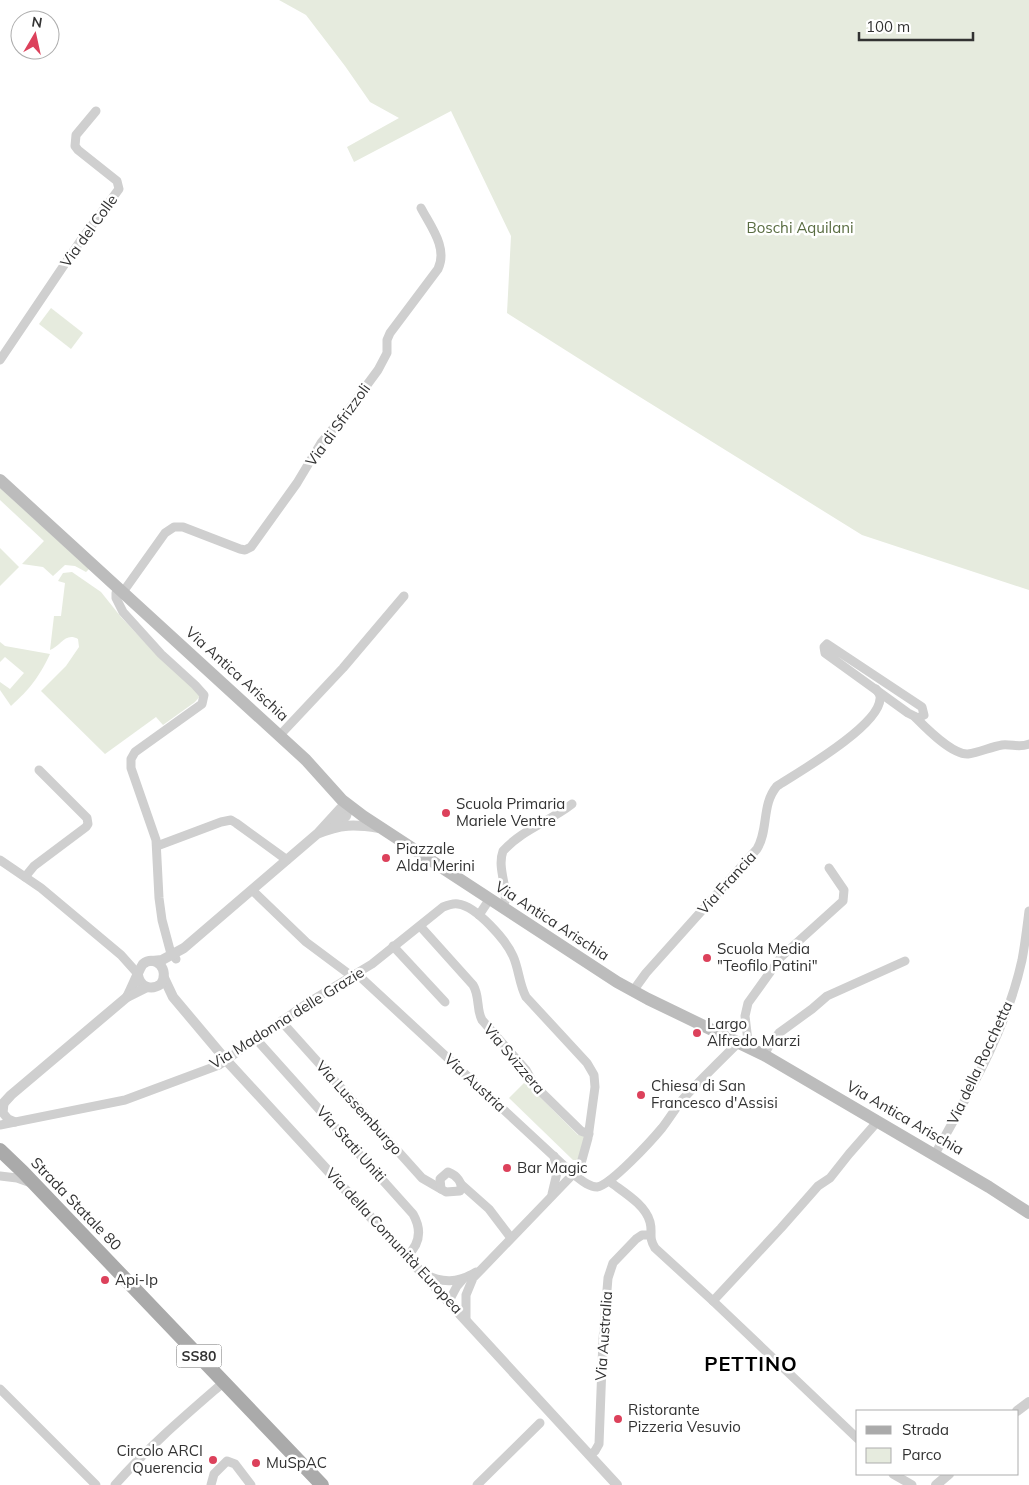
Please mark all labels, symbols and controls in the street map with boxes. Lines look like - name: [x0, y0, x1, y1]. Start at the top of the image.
- north arrow: [10, 10, 60, 60]
- scale bar: [859, 10, 973, 42]
- text: N: [30, 12, 44, 32]
- text: 100 m: [866, 17, 910, 36]
- street label: Via del Colle: [56, 191, 121, 271]
- park label: Boschi Aquilani: [746, 218, 854, 237]
- street label: Via di Sfrizzoli: [301, 379, 374, 470]
- street label: Via Antica Arischia: [182, 622, 293, 725]
- place label: Scuola Primaria Mariele Ventre: [456, 794, 565, 830]
- marker: Scuola Primaria Mariele Ventre: [440, 807, 452, 819]
- place label: Piazzale Alda Merini: [396, 839, 475, 875]
- street label: Via Francia: [693, 847, 760, 918]
- marker: Piazzale Alda Merini: [380, 852, 392, 864]
- street label: Via Antica Arischia: [492, 877, 613, 965]
- place label: Scuola Media "Teofilo Patini": [717, 939, 818, 975]
- marker: Scuola Media "Teofilo Patini": [701, 952, 713, 964]
- street label: Via Madonna delle Grazie: [206, 962, 367, 1073]
- street label: Via della Rocchetta: [943, 998, 1016, 1127]
- place label: Largo Alfredo Marzi: [707, 1014, 800, 1050]
- street label: Via Svizzera: [480, 1020, 549, 1098]
- marker: Largo Alfredo Marzi: [691, 1027, 703, 1039]
- street label: Via Austria: [441, 1049, 510, 1116]
- street label: Via Lussemburgo: [312, 1057, 407, 1159]
- place label: Chiesa di San Francesco d'Assisi: [651, 1076, 778, 1112]
- street label: Via Antica Arischia: [843, 1076, 967, 1159]
- marker: Chiesa di San Francesco d'Assisi: [635, 1089, 647, 1101]
- street label: Via Stati Uniti: [312, 1102, 390, 1185]
- street label: Strada Statale 80: [27, 1153, 126, 1254]
- place label: Bar Magic: [517, 1158, 587, 1177]
- marker: Bar Magic: [501, 1162, 513, 1174]
- street label: Via della Comunità Europea: [322, 1164, 467, 1317]
- place label: Api-Ip: [115, 1270, 158, 1289]
- marker: Api-Ip: [99, 1274, 111, 1286]
- street label: Via Australia: [591, 1291, 616, 1381]
- road number: SS80: [176, 1344, 222, 1368]
- district label: PETTINO: [704, 1351, 798, 1376]
- place label: Ristorante Pizzeria Vesuvio: [628, 1400, 741, 1436]
- legend: [856, 1410, 1019, 1475]
- marker: Ristorante Pizzeria Vesuvio: [612, 1413, 624, 1425]
- text: Strada: [902, 1420, 949, 1439]
- place label: Circolo ARCI Querencia: [116, 1441, 203, 1477]
- text: Parco: [902, 1445, 942, 1464]
- place label: MuSpAC: [266, 1453, 327, 1472]
- marker: Circolo ARCI Querencia: [207, 1454, 219, 1466]
- marker: MuSpAC: [250, 1457, 262, 1469]

